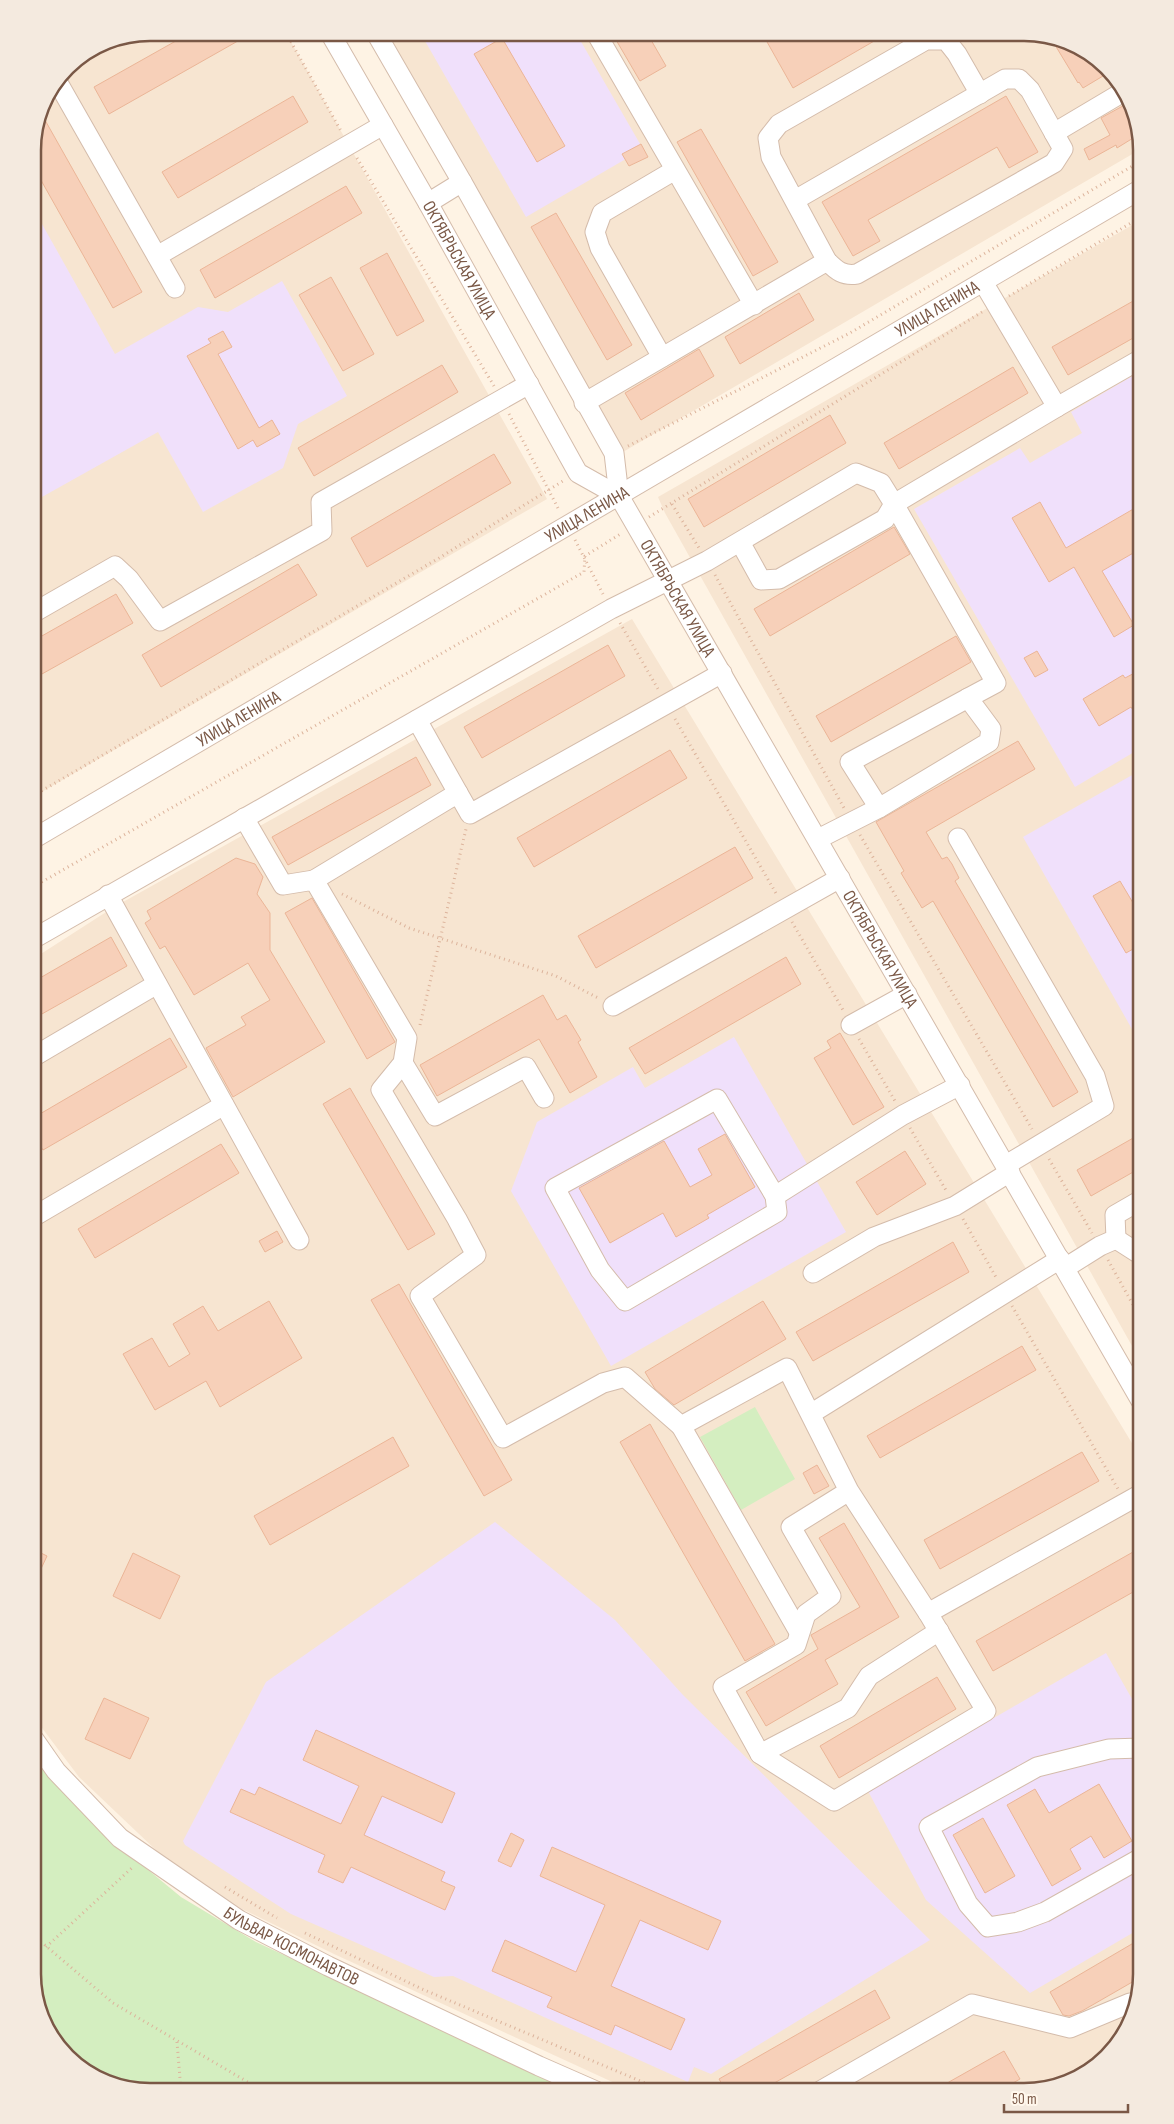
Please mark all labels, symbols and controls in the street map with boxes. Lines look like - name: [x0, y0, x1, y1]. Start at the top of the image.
- street label: ОКТЯБРЬСКАЯ УЛИЦА: [418, 197, 500, 323]
- street label: УЛИЦА ЛЕНИНА: [891, 276, 983, 342]
- street label: УЛИЦА ЛЕНИНА: [541, 482, 633, 547]
- street label: ОКТЯБРЬСКАЯ УЛИЦА: [635, 536, 720, 661]
- street label: УЛИЦА ЛЕНИНА: [193, 686, 285, 752]
- street label: ОКТЯБРЬСКАЯ УЛИЦА: [838, 887, 922, 1012]
- street label: БУЛЬВАР КОСМОНАВТОВ: [219, 1903, 362, 1990]
- scale bar: [1004, 2082, 1128, 2114]
- text: 50 m: [1012, 2090, 1037, 2109]

